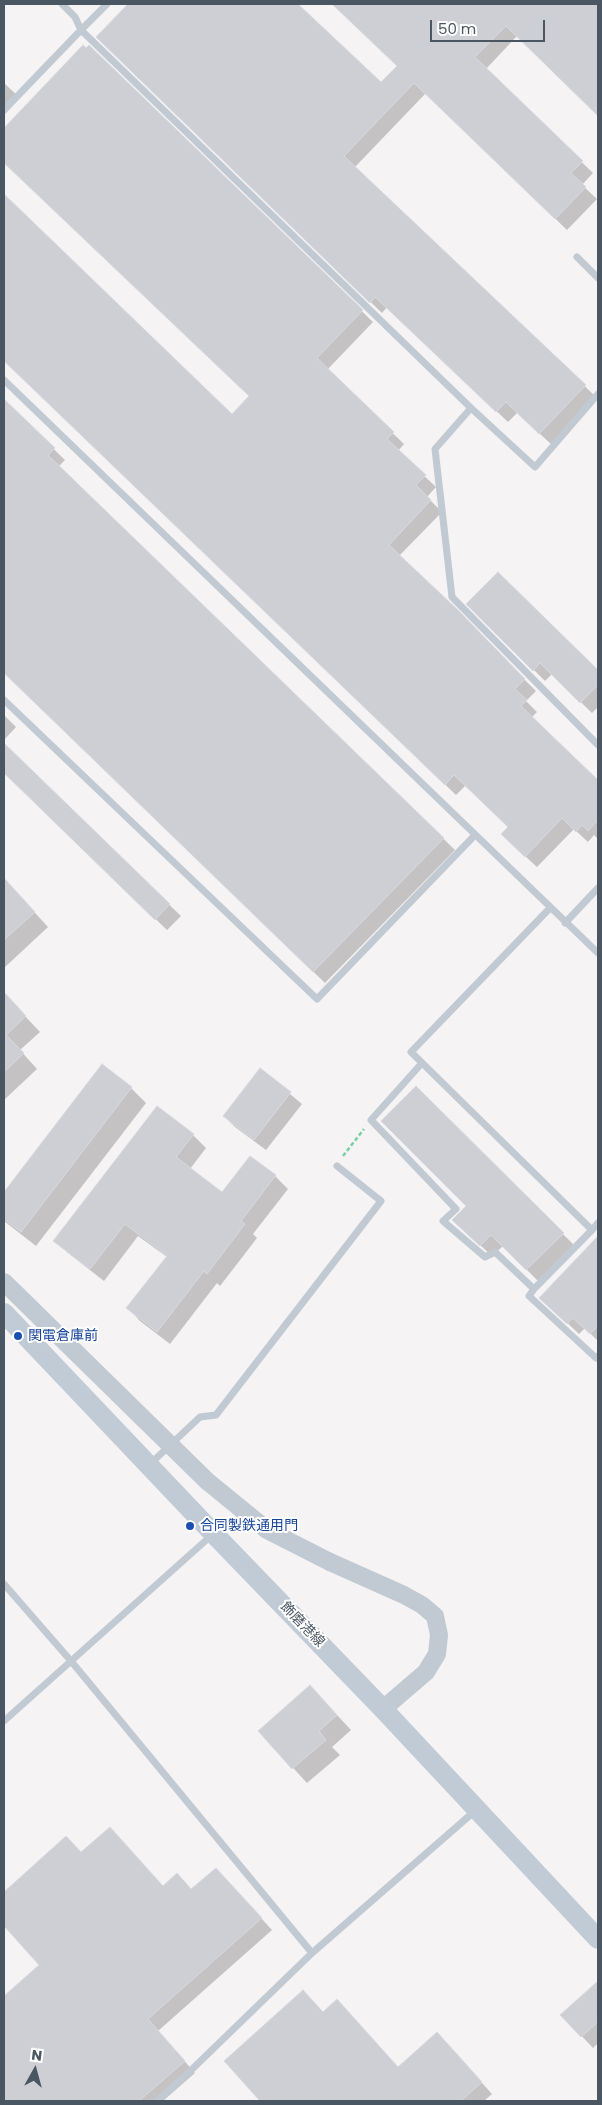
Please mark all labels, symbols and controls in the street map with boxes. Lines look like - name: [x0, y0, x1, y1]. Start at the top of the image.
- scale bar: [432, 10, 547, 42]
- text: 50 m: [438, 18, 476, 39]
- place label: 関電倉庫前: [28, 1328, 98, 1344]
- marker: 関電倉庫前: [12, 1330, 24, 1342]
- place label: 合同製鉄通用門: [200, 1518, 298, 1534]
- marker: 合同製鉄通用門: [184, 1520, 196, 1532]
- street label: 飾磨港線: [277, 1599, 327, 1651]
- north arrow: [10, 2045, 60, 2095]
- text: N: [30, 2045, 43, 2066]

